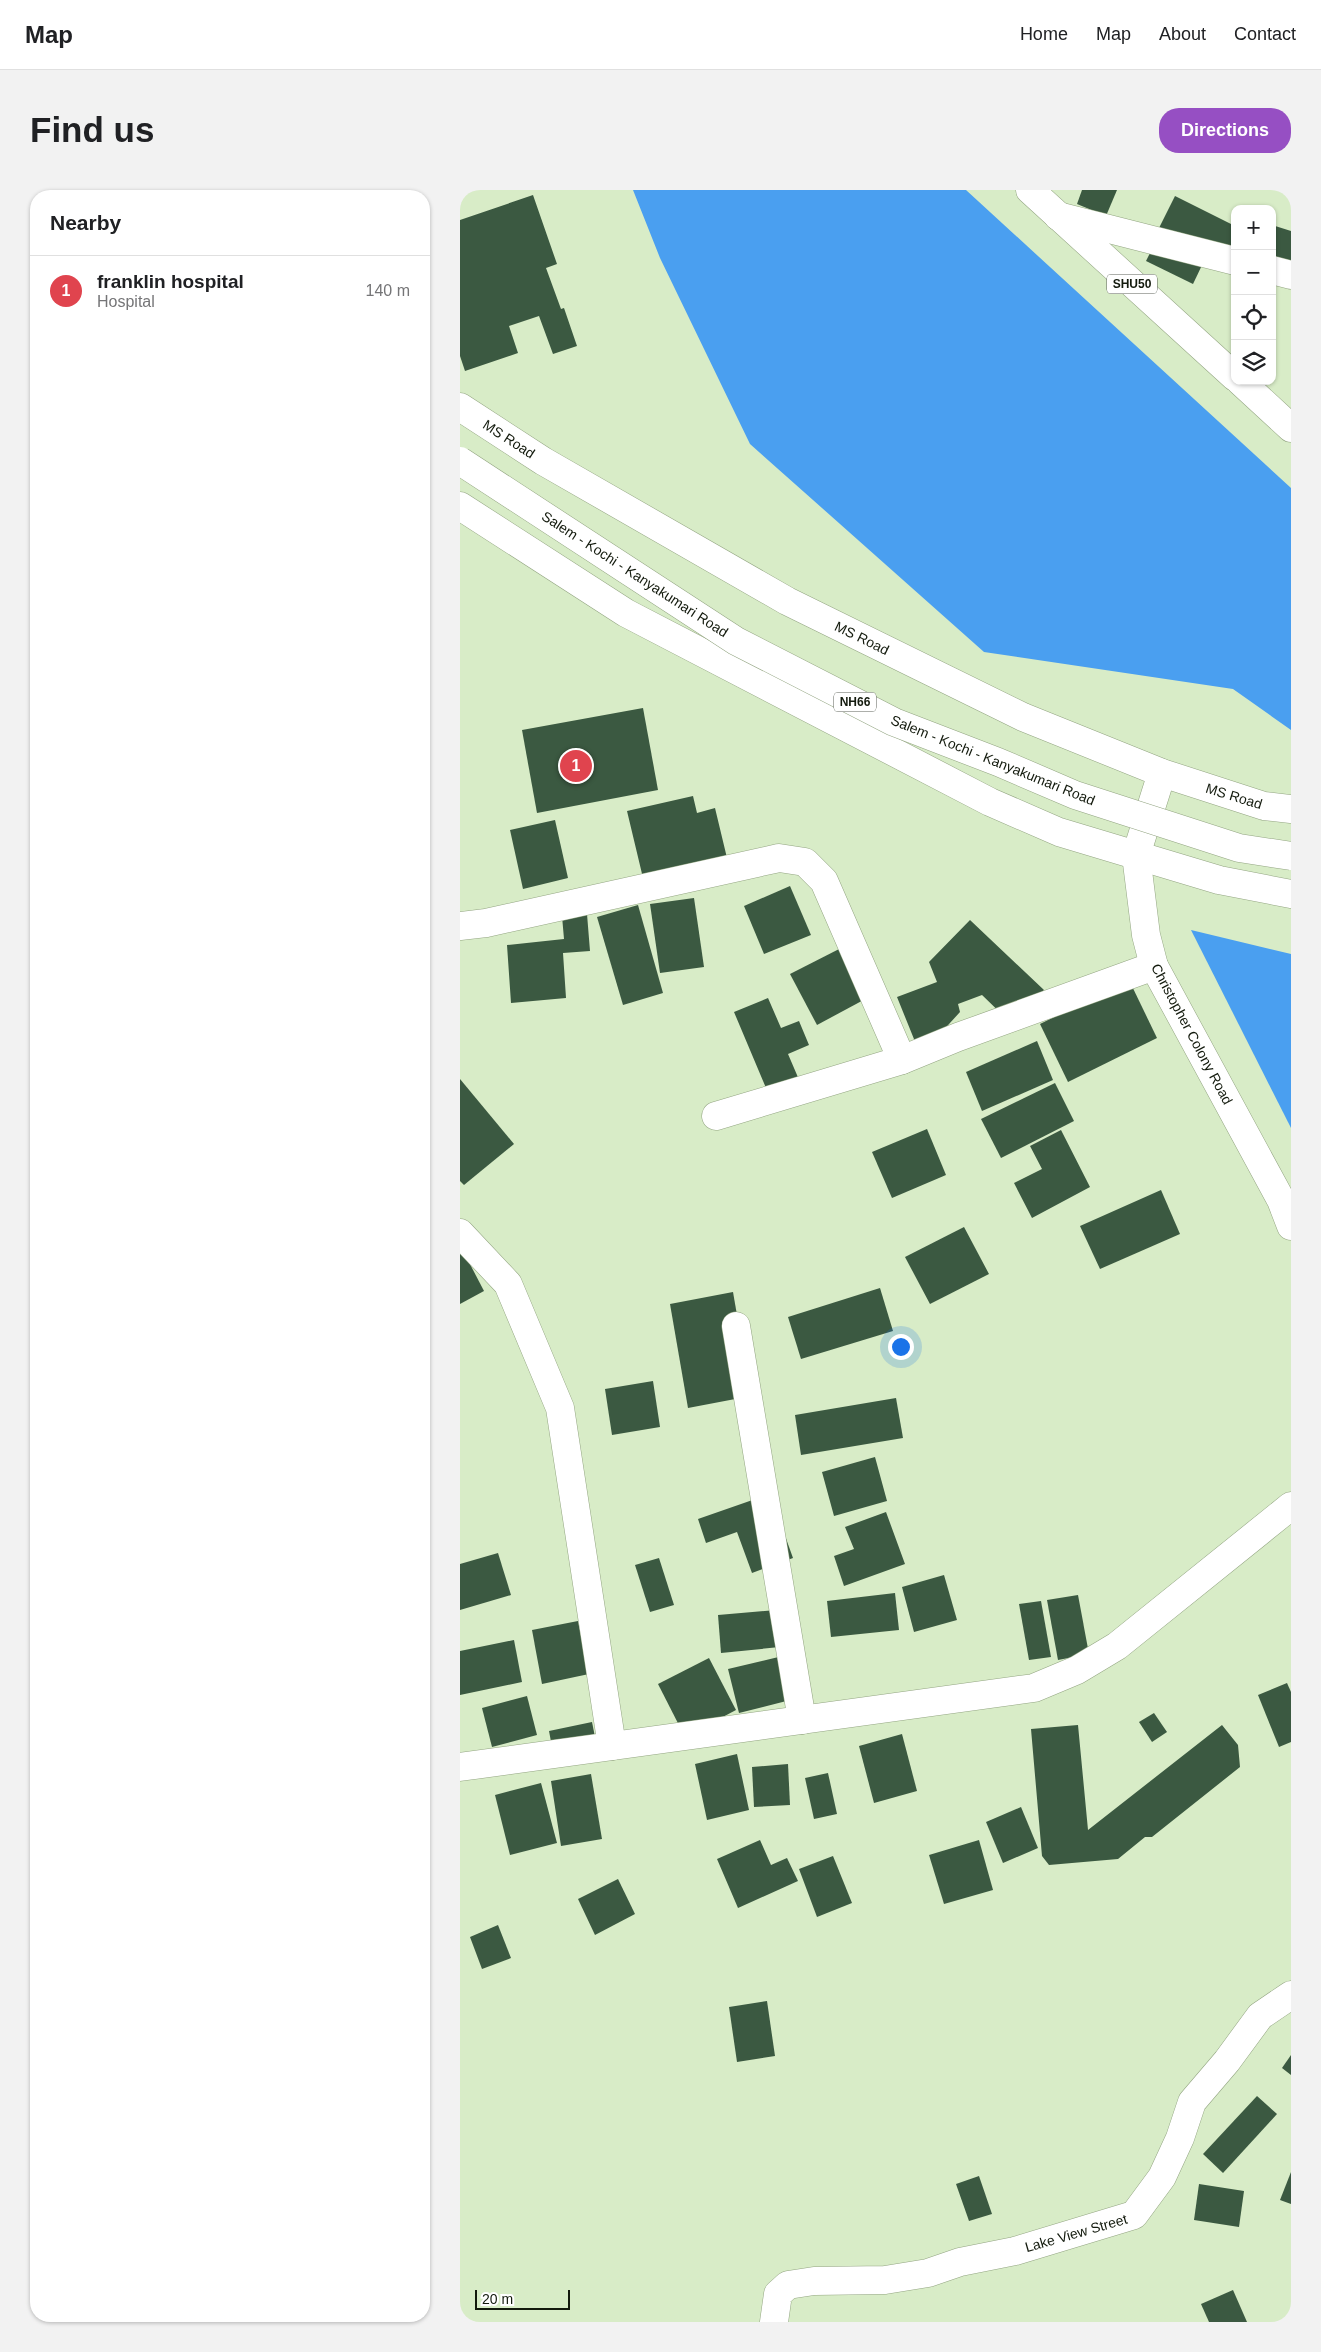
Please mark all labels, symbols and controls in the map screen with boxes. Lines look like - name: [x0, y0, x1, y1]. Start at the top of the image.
- text: Map: [25, 21, 73, 48]
- text: Home: [1020, 24, 1068, 44]
- text: Map: [1096, 24, 1131, 44]
- text: About: [1159, 24, 1206, 44]
- text: Contact: [1234, 24, 1296, 44]
- button: Directions: [1159, 108, 1291, 153]
- text: Find us: [30, 110, 154, 149]
- map controls: [1231, 205, 1276, 385]
- button: +: [1231, 205, 1276, 250]
- text: Nearby: [50, 211, 121, 234]
- button: −: [1231, 250, 1276, 295]
- text: franklin hospital: [97, 271, 244, 292]
- road number: SHU50: [1107, 275, 1157, 294]
- text: 1: [62, 282, 70, 299]
- text: 140 m: [366, 282, 410, 299]
- text: Hospital: [97, 293, 155, 310]
- button: locate: [1231, 295, 1276, 340]
- button: layers: [1231, 340, 1276, 385]
- street label: MS Road: [480, 416, 538, 462]
- street label: Salem - Kochi - Kanyakumari Road: [539, 508, 731, 640]
- street label: MS Road: [832, 618, 892, 658]
- road number: NH66: [834, 692, 876, 712]
- street label: Salem - Kochi - Kanyakumari Road: [889, 712, 1097, 808]
- pin: 1: [560, 747, 592, 785]
- street label: MS Road: [1204, 780, 1264, 812]
- street label: Christopher Colony Road: [1148, 961, 1236, 1107]
- your location: [888, 1334, 914, 1360]
- street label: Lake View Street: [1023, 2211, 1129, 2255]
- scale bar: [475, 2287, 570, 2310]
- text: 20 m: [482, 2291, 513, 2307]

